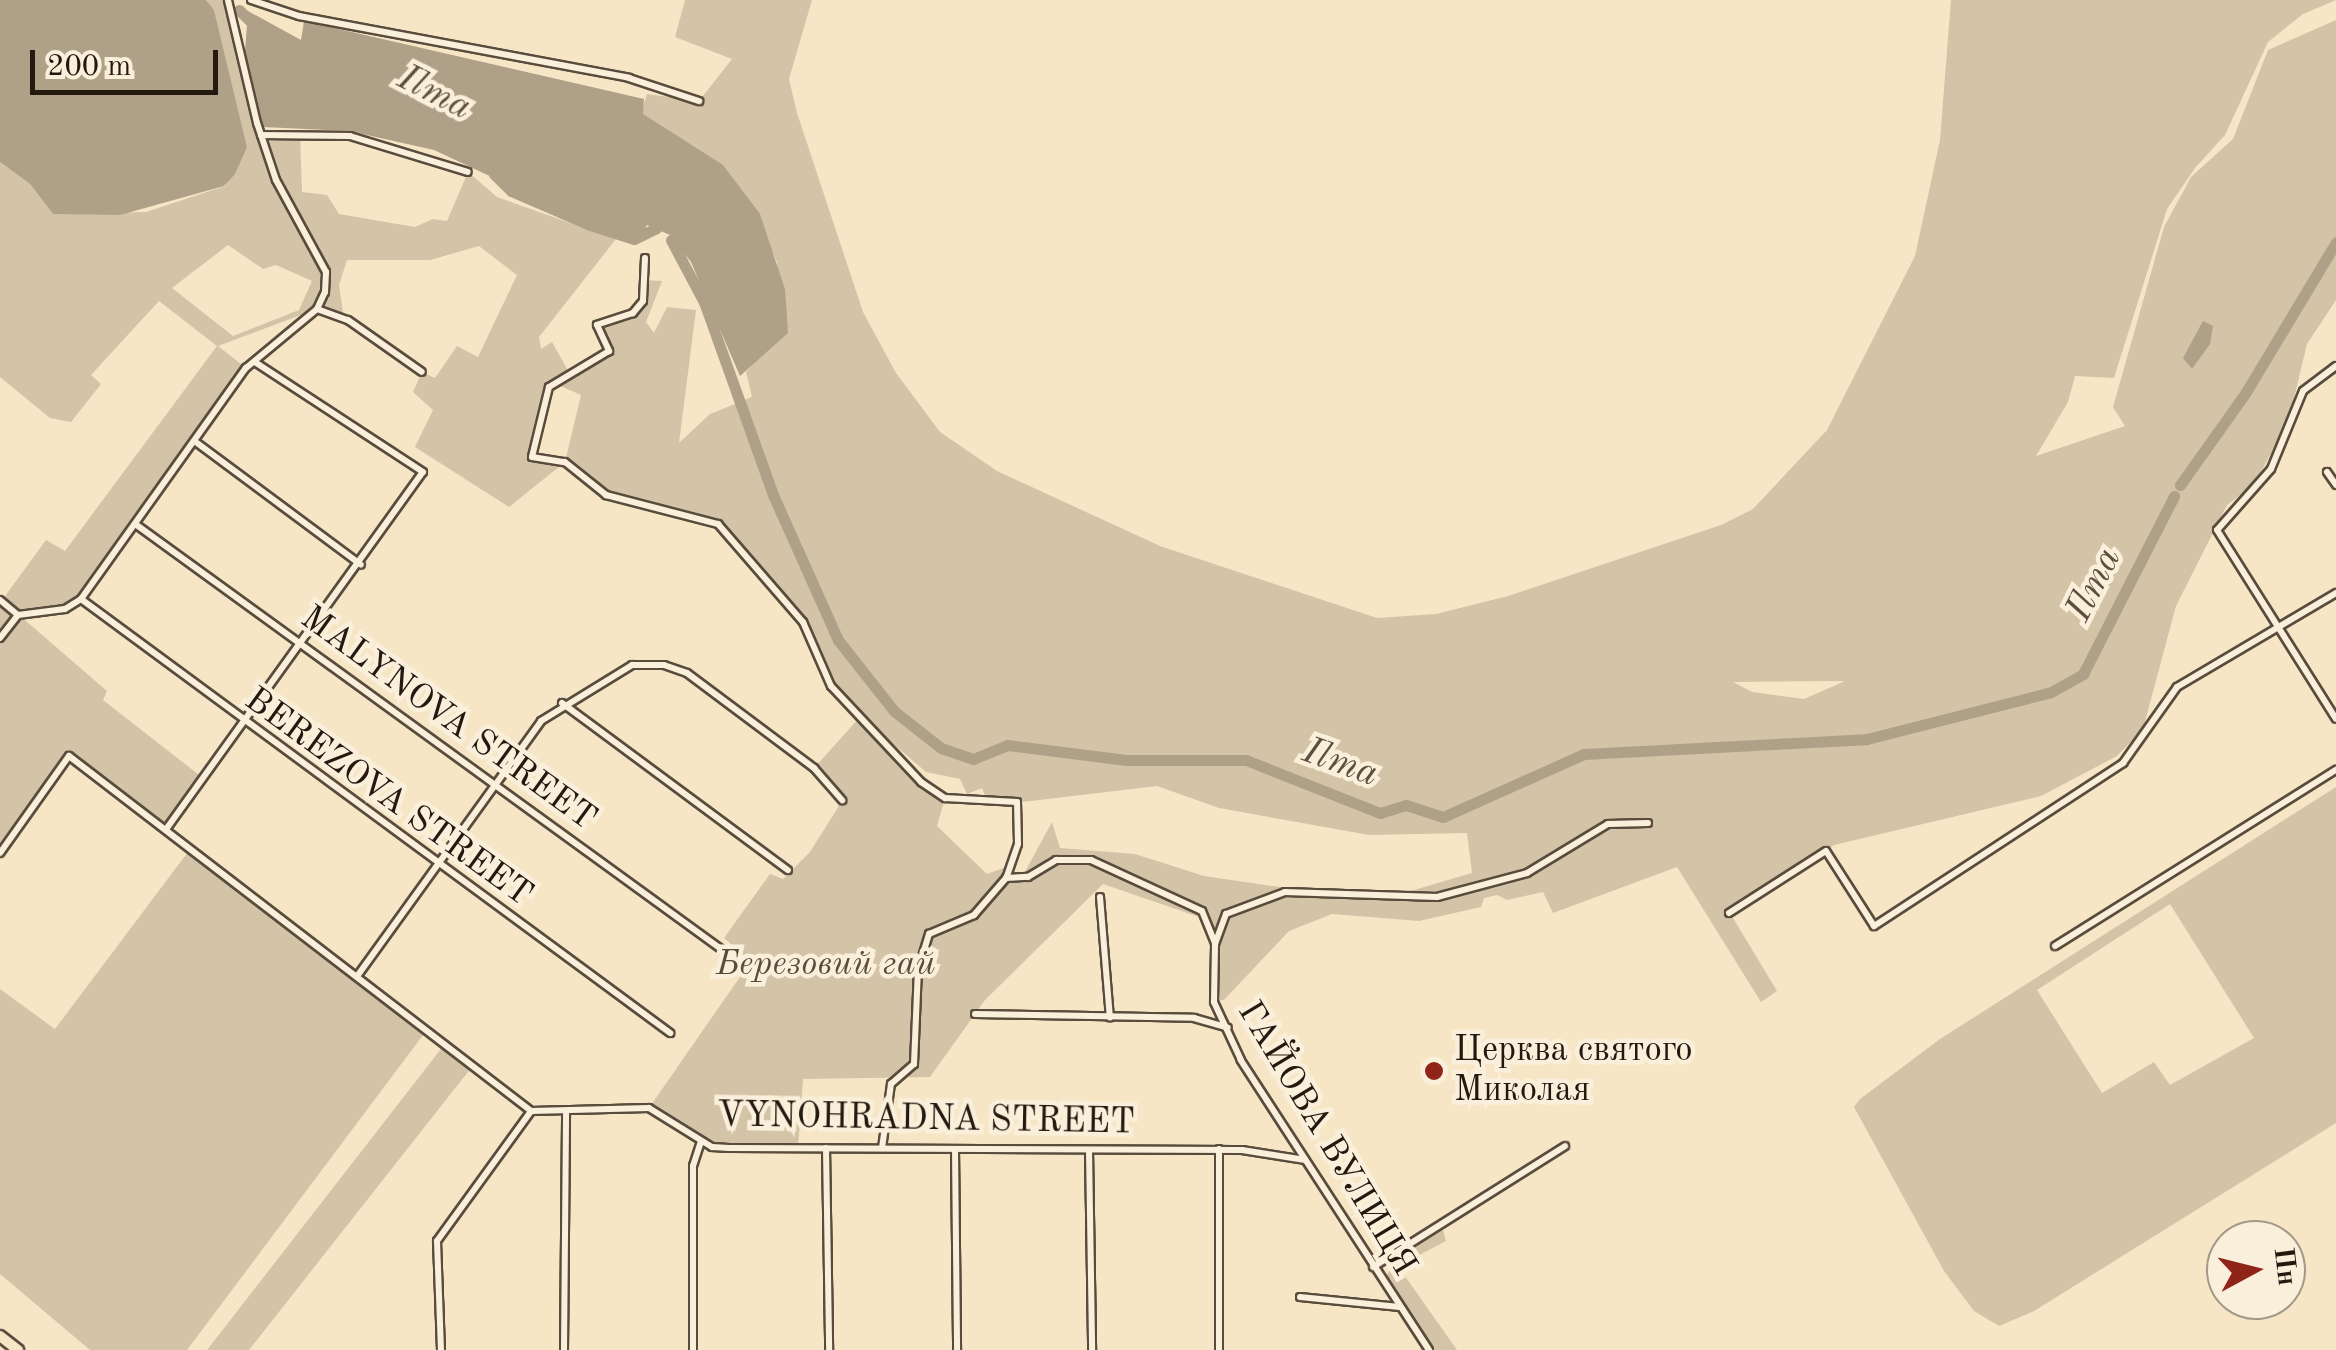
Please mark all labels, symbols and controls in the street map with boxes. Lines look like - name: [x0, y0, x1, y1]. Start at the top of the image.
- scale bar: [35, 30, 222, 92]
- text: 200 m: [47, 52, 131, 82]
- water label: Ilma: [389, 56, 479, 132]
- water label: Ilma: [2057, 540, 2133, 630]
- street label: MALYNOVA STREET: [292, 598, 604, 840]
- street label: BEREZOVA STREET: [236, 679, 540, 917]
- water label: Ilma: [1296, 729, 1384, 799]
- park label: Березовий гай: [716, 944, 936, 986]
- street label: ГАЙОВА ВУЛИЦЯ: [1227, 994, 1425, 1284]
- place label: Церква святого Миколая: [1454, 1030, 1693, 1112]
- marker: Церква святого Миколая: [1423, 1060, 1445, 1082]
- street label: VYNOHRADNA STREET: [717, 1095, 1135, 1145]
- north arrow: [2206, 1220, 2306, 1320]
- text: Пн: [2268, 1246, 2300, 1287]

